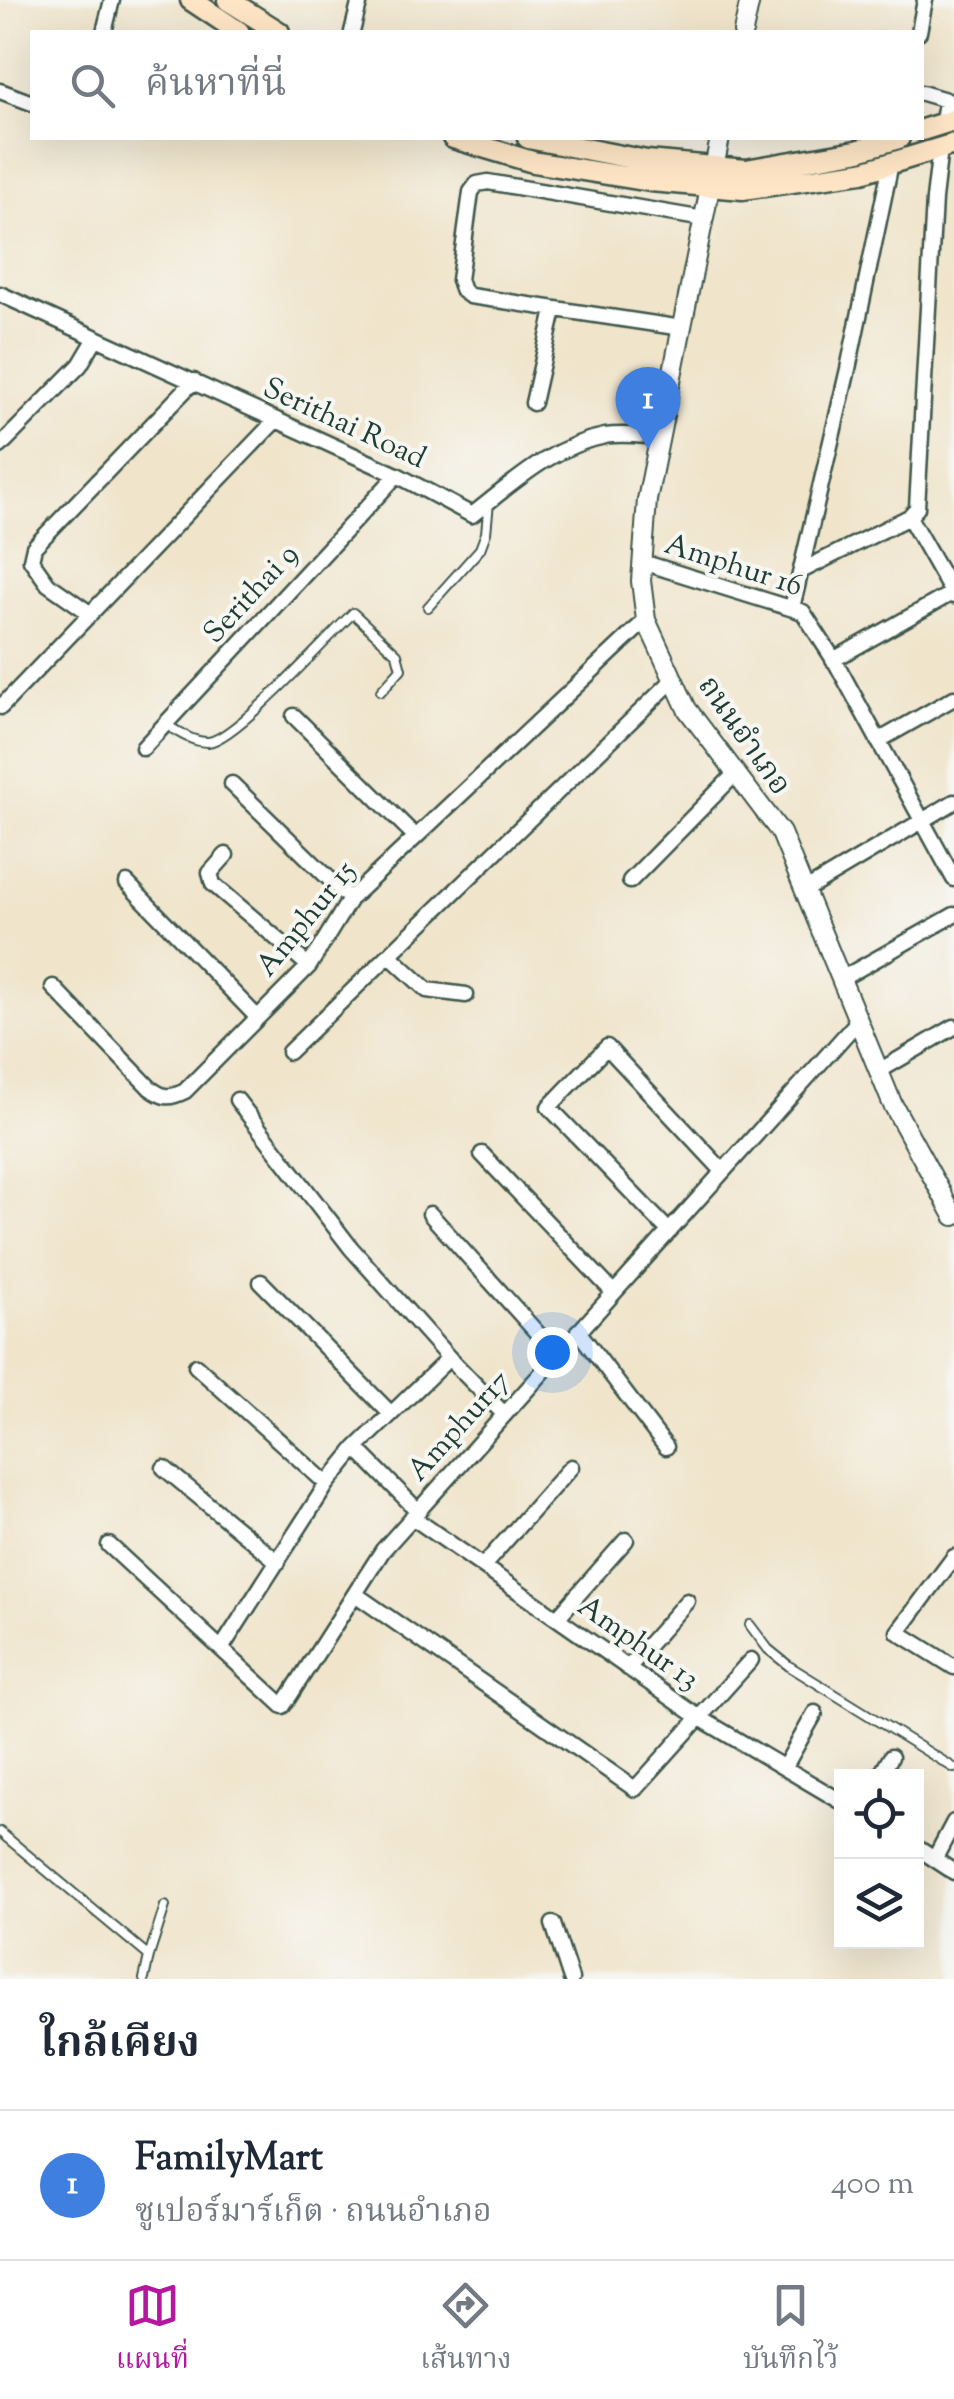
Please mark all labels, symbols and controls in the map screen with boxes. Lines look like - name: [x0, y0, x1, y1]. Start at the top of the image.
- search box: [30, 30, 924, 140]
- icon: search: [65, 58, 120, 113]
- text: ค้นหาที่นี่: [145, 59, 286, 113]
- pin: 1: [616, 366, 680, 449]
- street label: Serithai Road: [255, 368, 433, 481]
- street label: Amphur 16: [659, 524, 808, 609]
- street label: Serithai 9: [194, 535, 309, 654]
- street label: ถนนอำเภอ: [686, 668, 800, 805]
- street label: Amphur 15: [247, 852, 367, 987]
- your location: [527, 1327, 578, 1378]
- street label: Amphur17: [398, 1362, 521, 1492]
- street label: Amphur 13: [568, 1586, 707, 1702]
- map controls: [834, 1769, 924, 1949]
- button: locate: [834, 1769, 924, 1859]
- button: layers: [834, 1859, 924, 1949]
- text: ใกล้เคียง: [40, 2016, 200, 2076]
- text: FamilyMart: [135, 2133, 323, 2187]
- text: 1: [67, 2162, 78, 2208]
- text: 400 m: [831, 2162, 914, 2208]
- text: ซูเปอร์มาร์เก็ต · ถนนอำเภอ: [135, 2190, 492, 2236]
- tab: แผนที่: [116, 2278, 189, 2383]
- tab: เส้นทาง: [420, 2278, 512, 2383]
- tab: บันทึกไว้: [743, 2278, 838, 2383]

